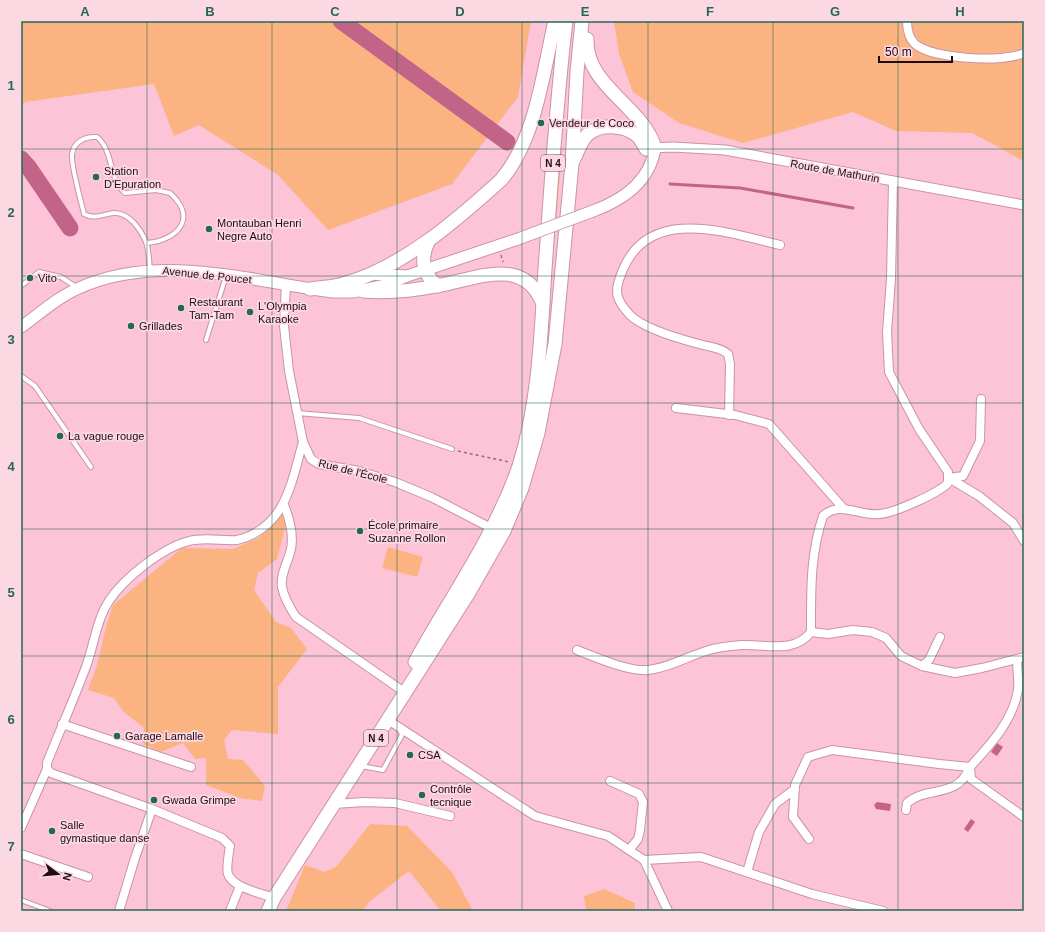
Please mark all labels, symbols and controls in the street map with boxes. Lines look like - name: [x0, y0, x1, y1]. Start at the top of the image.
- text: A: [80, 4, 90, 19]
- text: B: [205, 4, 215, 19]
- text: C: [330, 4, 340, 19]
- text: D: [455, 4, 465, 19]
- text: E: [581, 4, 590, 19]
- text: F: [706, 4, 714, 19]
- text: G: [830, 4, 840, 19]
- text: H: [955, 4, 965, 19]
- scale bar: [879, 38, 952, 64]
- text: 50 m: [885, 45, 912, 59]
- text: 1: [7, 78, 15, 93]
- place label: Vendeur de Coco: [549, 117, 634, 129]
- marker: Vendeur de Coco: [536, 118, 546, 128]
- road number: N 4: [541, 155, 565, 171]
- street label: Route de Mathurin: [789, 157, 881, 185]
- place label: Station D'Epuration: [104, 165, 161, 190]
- marker: Station D'Epuration: [91, 172, 101, 182]
- text: 2: [7, 205, 15, 220]
- place label: Montauban Henri Negre Auto: [217, 217, 301, 242]
- marker: Montauban Henri Negre Auto: [204, 224, 214, 234]
- street label: Avenue de Poucet: [162, 264, 252, 286]
- place label: Vito: [38, 272, 57, 284]
- marker: Vito: [25, 273, 35, 283]
- place label: Restaurant Tam-Tam: [189, 296, 243, 321]
- place label: L'Olympia Karaoke: [258, 300, 307, 325]
- marker: Restaurant Tam-Tam: [176, 303, 186, 313]
- marker: L'Olympia Karaoke: [245, 307, 255, 317]
- place label: Grillades: [139, 320, 183, 332]
- marker: Grillades: [126, 321, 136, 331]
- text: 3: [7, 332, 15, 347]
- place label: La vague rouge: [68, 430, 144, 442]
- marker: La vague rouge: [55, 431, 65, 441]
- street label: Rue de l'École: [317, 457, 389, 485]
- text: 4: [7, 459, 15, 474]
- place label: École primaire Suzanne Rollon: [368, 519, 446, 544]
- marker: École primaire Suzanne Rollon: [355, 526, 365, 536]
- text: 5: [7, 585, 15, 600]
- text: 6: [7, 712, 15, 727]
- place label: Garage Lamalle: [125, 730, 203, 742]
- road number: N 4: [364, 730, 388, 746]
- marker: Garage Lamalle: [112, 731, 122, 741]
- place label: CSA: [418, 749, 441, 761]
- marker: CSA: [405, 750, 415, 760]
- place label: Contrôle tecnique: [430, 783, 472, 808]
- marker: Contrôle tecnique: [417, 790, 427, 800]
- place label: Gwada Grimpe: [162, 794, 236, 806]
- marker: Gwada Grimpe: [149, 795, 159, 805]
- place label: Salle gymastique danse: [60, 819, 149, 844]
- marker: Salle gymastique danse: [47, 826, 57, 836]
- text: 7: [7, 839, 15, 854]
- north arrow: [38, 854, 78, 894]
- text: N: [61, 871, 74, 882]

